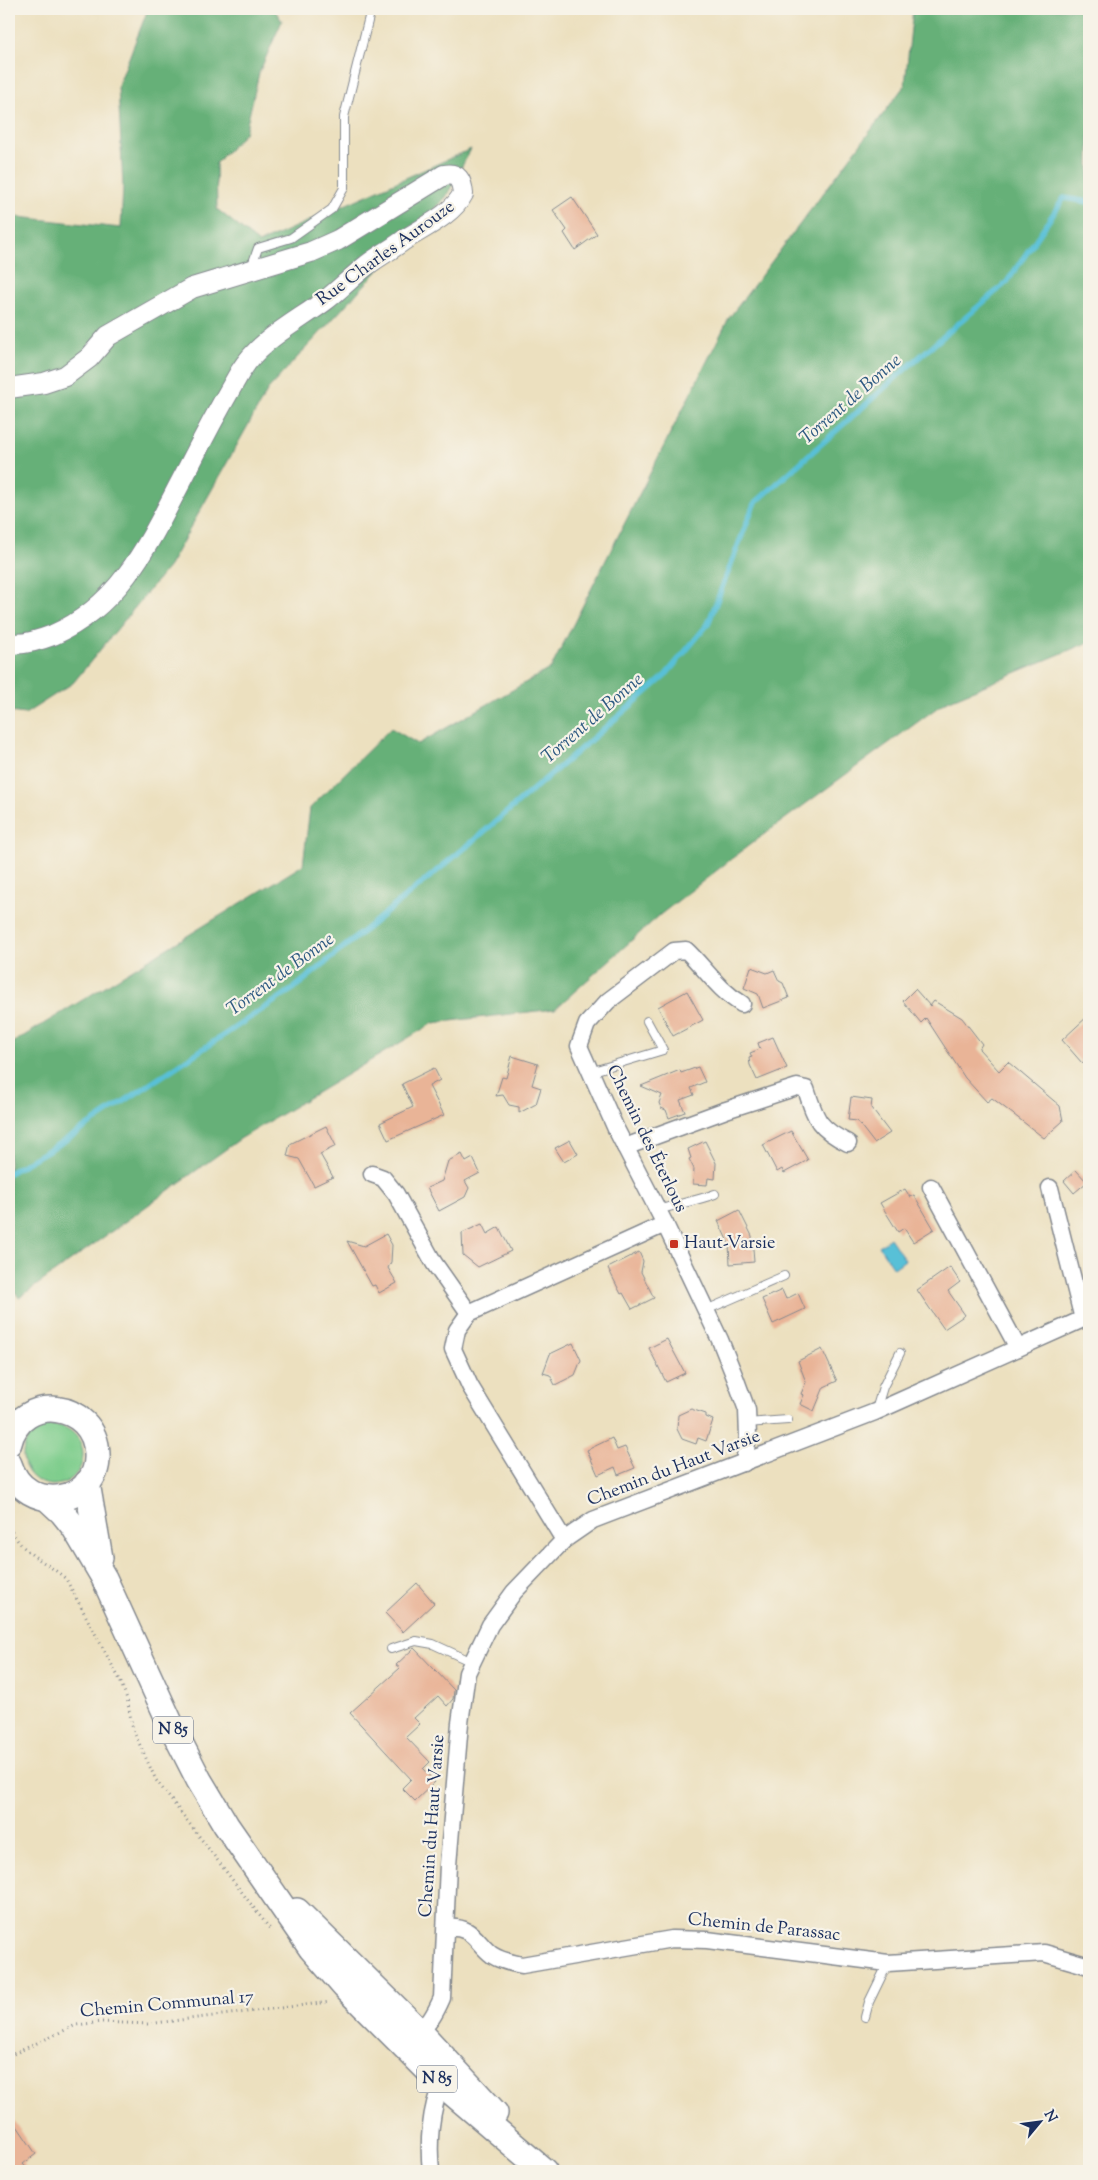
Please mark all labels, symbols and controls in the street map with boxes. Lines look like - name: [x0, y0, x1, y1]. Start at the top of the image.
- street label: Rue Charles Aurouze: [311, 195, 461, 313]
- water label: Torrent de Bonne: [794, 348, 908, 452]
- water label: Torrent de Bonne: [536, 667, 650, 771]
- water label: Torrent de Bonne: [222, 927, 341, 1023]
- street label: Chemin des Éterlous: [599, 1061, 693, 1217]
- place label: Haut-Varsie: [684, 1231, 775, 1257]
- marker: Haut-Varsie: [668, 1238, 680, 1250]
- street label: Chemin du Haut Varsie: [584, 1424, 764, 1514]
- road number: N 85: [153, 1716, 193, 1744]
- street label: Chemin du Haut Varsie: [414, 1734, 452, 1918]
- street label: Chemin de Parassac: [686, 1907, 842, 1949]
- street label: Chemin Communal 17: [79, 1984, 255, 2026]
- road number: N 85: [417, 2066, 457, 2092]
- north arrow: [1016, 2098, 1066, 2148]
- text: N: [1038, 2107, 1061, 2126]

